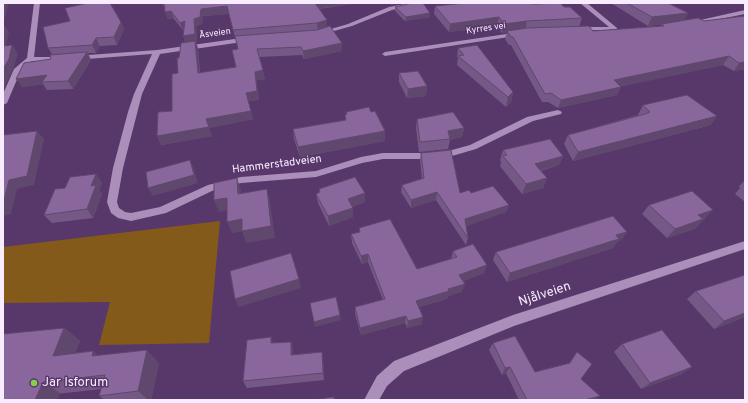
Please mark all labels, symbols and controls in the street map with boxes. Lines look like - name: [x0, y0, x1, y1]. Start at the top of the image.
- street label: Kyrres vei: [465, 21, 507, 37]
- street label: Åsveien: [198, 26, 232, 42]
- street label: Hammerstadveien: [231, 153, 323, 177]
- street label: Njålveien: [517, 279, 573, 311]
- place label: Jar Isforum: [42, 375, 108, 391]
- marker: Jar Isforum: [29, 378, 39, 388]

